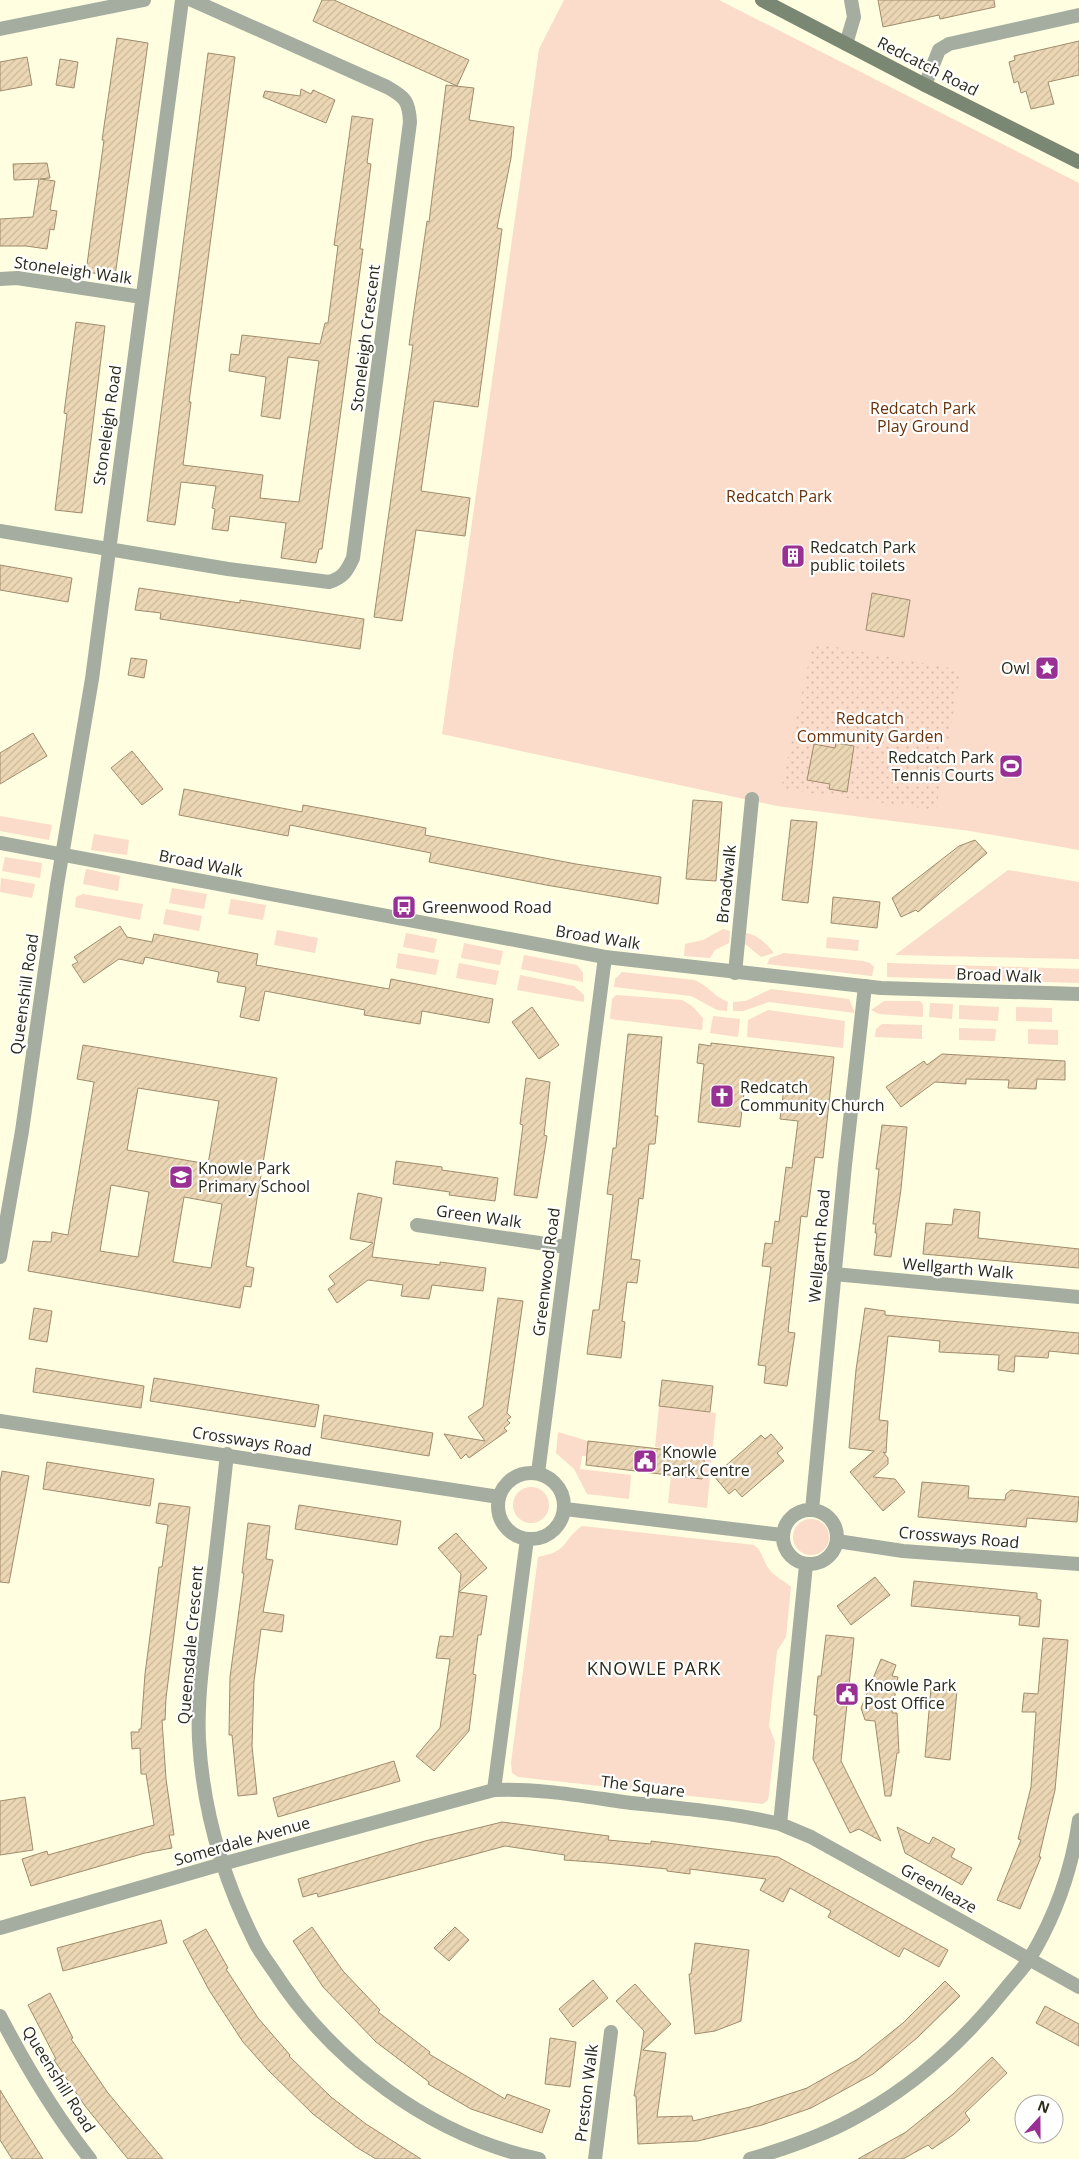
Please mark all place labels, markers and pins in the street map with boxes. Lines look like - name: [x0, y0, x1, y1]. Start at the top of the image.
- place label: Redcatch Park public toilets: [810, 536, 917, 576]
- building icon: Redcatch Park public toilets: [780, 543, 806, 569]
- place icon: Owl: [1034, 655, 1060, 681]
- place label: Owl: [1001, 657, 1030, 679]
- place label: Redcatch Park Tennis Courts: [888, 746, 995, 786]
- sports icon: Redcatch Park Tennis Courts: [998, 753, 1024, 779]
- bus stop icon: Greenwood Road: [391, 894, 417, 920]
- place label: Greenwood Road: [422, 896, 552, 918]
- place label: Redcatch Community Church: [740, 1076, 885, 1116]
- church icon: Redcatch Community Church: [709, 1083, 735, 1109]
- place label: Knowle Park Primary School: [198, 1157, 310, 1197]
- school or university icon: Knowle Park Primary School: [168, 1164, 194, 1190]
- place label: Knowle Park Centre: [662, 1441, 750, 1481]
- public building icon: Knowle Park Centre: [632, 1448, 658, 1474]
- place label: Knowle Park Post Office: [864, 1674, 957, 1714]
- public building icon: Knowle Park Post Office: [834, 1681, 860, 1707]

